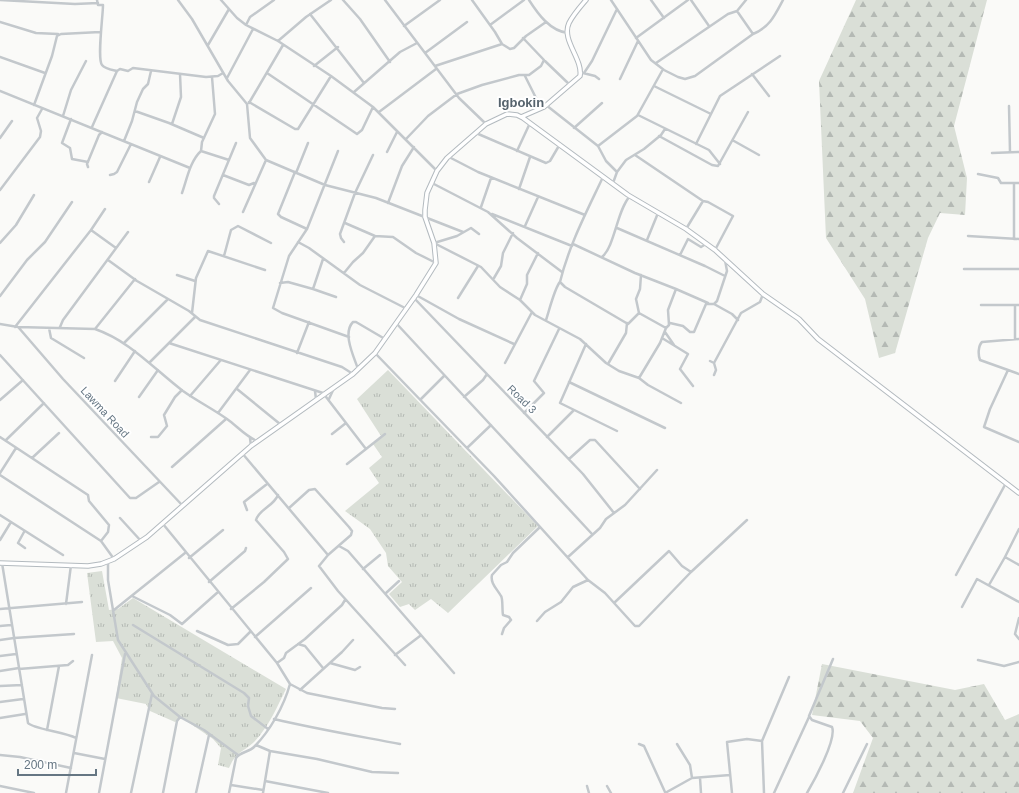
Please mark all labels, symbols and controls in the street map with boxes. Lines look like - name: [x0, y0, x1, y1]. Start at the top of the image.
- district label: Igbokin: [498, 95, 544, 110]
- street label: Road 3: [505, 382, 539, 416]
- street label: Lawma Road: [79, 384, 131, 440]
- scale bar: [18, 751, 96, 777]
- text: 200 m: [24, 758, 57, 772]

